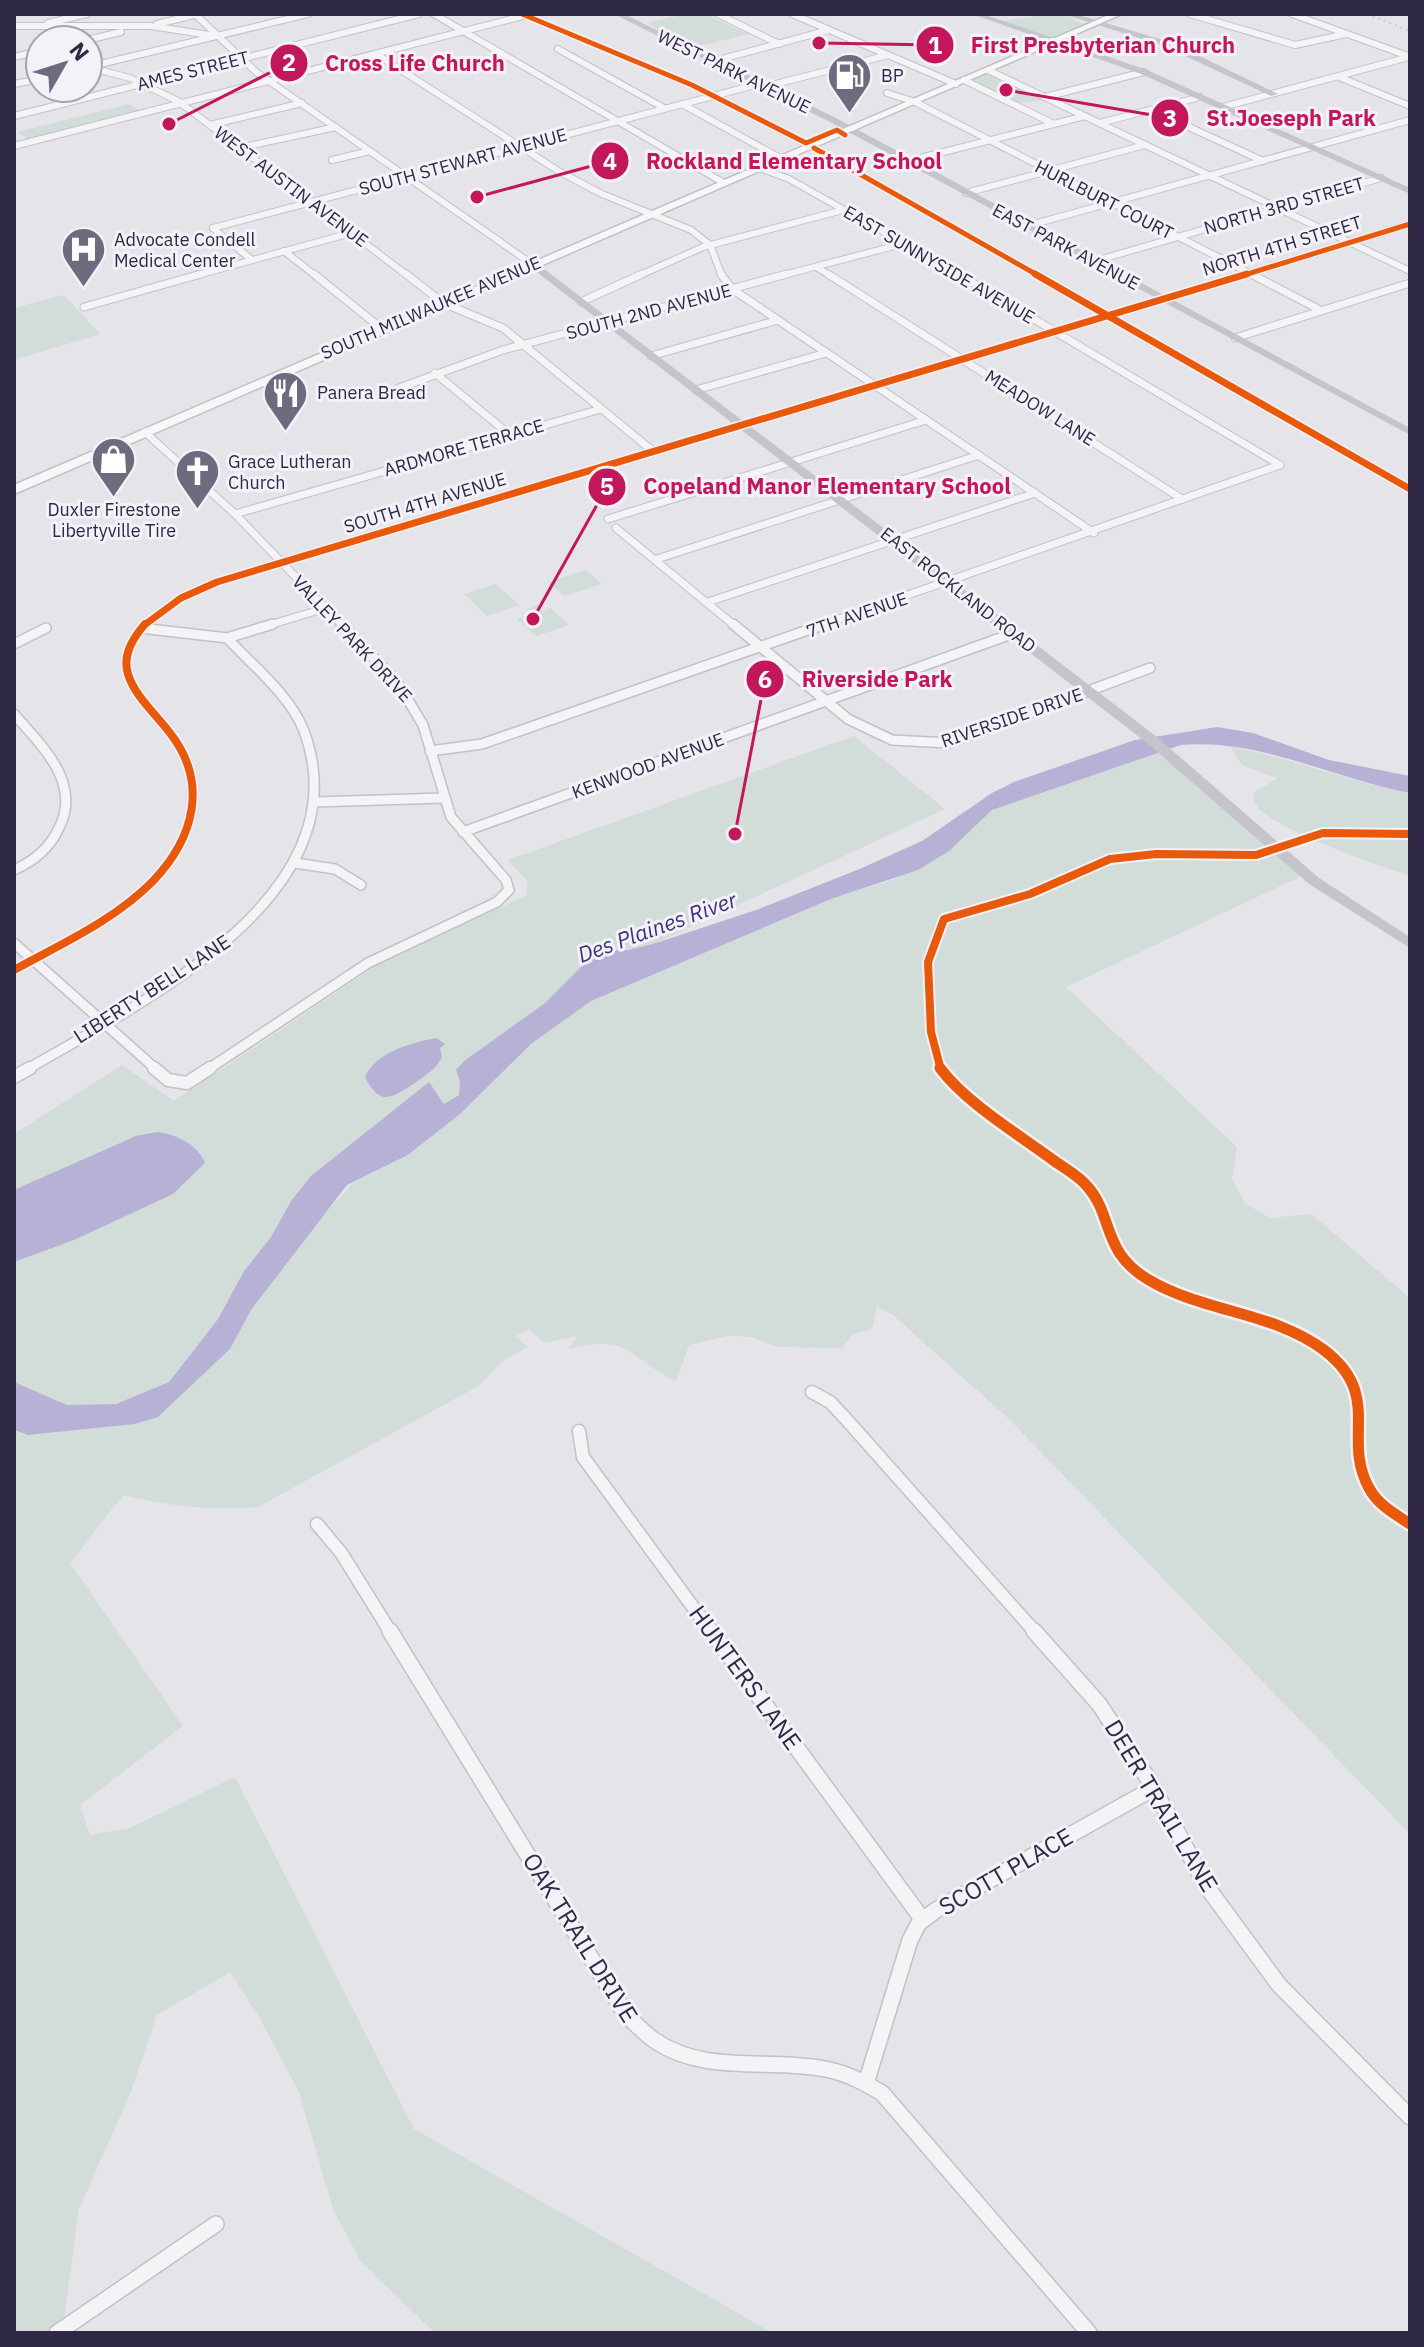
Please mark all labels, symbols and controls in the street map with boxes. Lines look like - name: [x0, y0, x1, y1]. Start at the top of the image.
- callout: First Presbyterian Church: [915, 22, 1251, 68]
- north arrow: [24, 24, 104, 104]
- street label: WEST PARK AVENUE: [654, 24, 815, 119]
- text: 1: [928, 29, 942, 61]
- text: First Presbyterian Church: [971, 30, 1235, 59]
- text: N: [64, 36, 96, 66]
- callout: Cross Life Church: [269, 40, 521, 86]
- street label: AMES STREET: [134, 45, 251, 96]
- text: 2: [282, 46, 296, 78]
- text: Cross Life Church: [325, 48, 505, 77]
- fuel station icon: BP: [826, 52, 874, 115]
- place label: BP: [881, 64, 904, 87]
- callout: St.Joeseph Park: [1150, 95, 1391, 141]
- text: 3: [1163, 102, 1177, 134]
- text: St.Joeseph Park: [1206, 103, 1376, 132]
- street label: WEST AUSTIN AVENUE: [210, 121, 373, 252]
- street label: SOUTH STEWART AVENUE: [356, 123, 569, 200]
- callout: Rockland Elementary School: [590, 138, 958, 184]
- text: 4: [603, 145, 617, 177]
- text: Rockland Elementary School: [646, 146, 942, 175]
- street label: HURLBURT COURT: [1031, 155, 1177, 244]
- street label: NORTH 3RD STREET: [1201, 172, 1367, 239]
- street label: EAST PARK AVENUE: [989, 198, 1144, 295]
- street label: EAST SUNNYSIDE AVENUE: [839, 200, 1039, 329]
- street label: NORTH 4TH STREET: [1199, 210, 1364, 281]
- hospital icon: Advocate Condell Medical Center: [59, 226, 107, 289]
- place label: Advocate Condell Medical Center: [114, 228, 255, 272]
- street label: SOUTH MILWAUKEE AVENUE: [317, 251, 544, 364]
- street label: SOUTH 2ND AVENUE: [564, 278, 734, 345]
- street label: MEADOW LANE: [981, 364, 1100, 451]
- restaurant icon: Panera Bread: [262, 369, 310, 432]
- place label: Panera Bread: [317, 381, 426, 404]
- street label: ARDMORE TERRACE: [381, 414, 547, 481]
- shop icon: Duxler Firestone Libertyville Tire: [90, 436, 138, 499]
- church icon: Grace Lutheran Church: [173, 448, 221, 511]
- place label: Grace Lutheran Church: [228, 450, 352, 494]
- callout: Copeland Manor Elementary School: [587, 464, 1027, 510]
- street label: SOUTH 4TH AVENUE: [341, 467, 509, 538]
- text: 5: [600, 470, 614, 502]
- text: Copeland Manor Elementary School: [643, 471, 1011, 500]
- place label: Duxler Firestone Libertyville Tire: [47, 498, 181, 542]
- street label: EAST ROCKLAND ROAD: [876, 522, 1041, 657]
- street label: VALLEY PARK DRIVE: [287, 570, 417, 707]
- street label: 7TH AVENUE: [803, 586, 911, 643]
- callout: Riverside Park: [745, 656, 968, 702]
- text: 6: [758, 663, 772, 695]
- text: Riverside Park: [802, 664, 953, 693]
- street label: RIVERSIDE DRIVE: [938, 682, 1086, 753]
- street label: KENWOOD AVENUE: [569, 727, 727, 804]
- water label: Des Plaines River: [573, 884, 741, 969]
- street label: LIBERTY BELL LANE: [68, 928, 235, 1049]
- street label: HUNTERS LANE: [682, 1599, 809, 1756]
- street label: DEER TRAIL LANE: [1098, 1713, 1226, 1898]
- street label: SCOTT PLACE: [933, 1820, 1078, 1922]
- street label: OAK TRAIL DRIVE: [516, 1847, 646, 2028]

